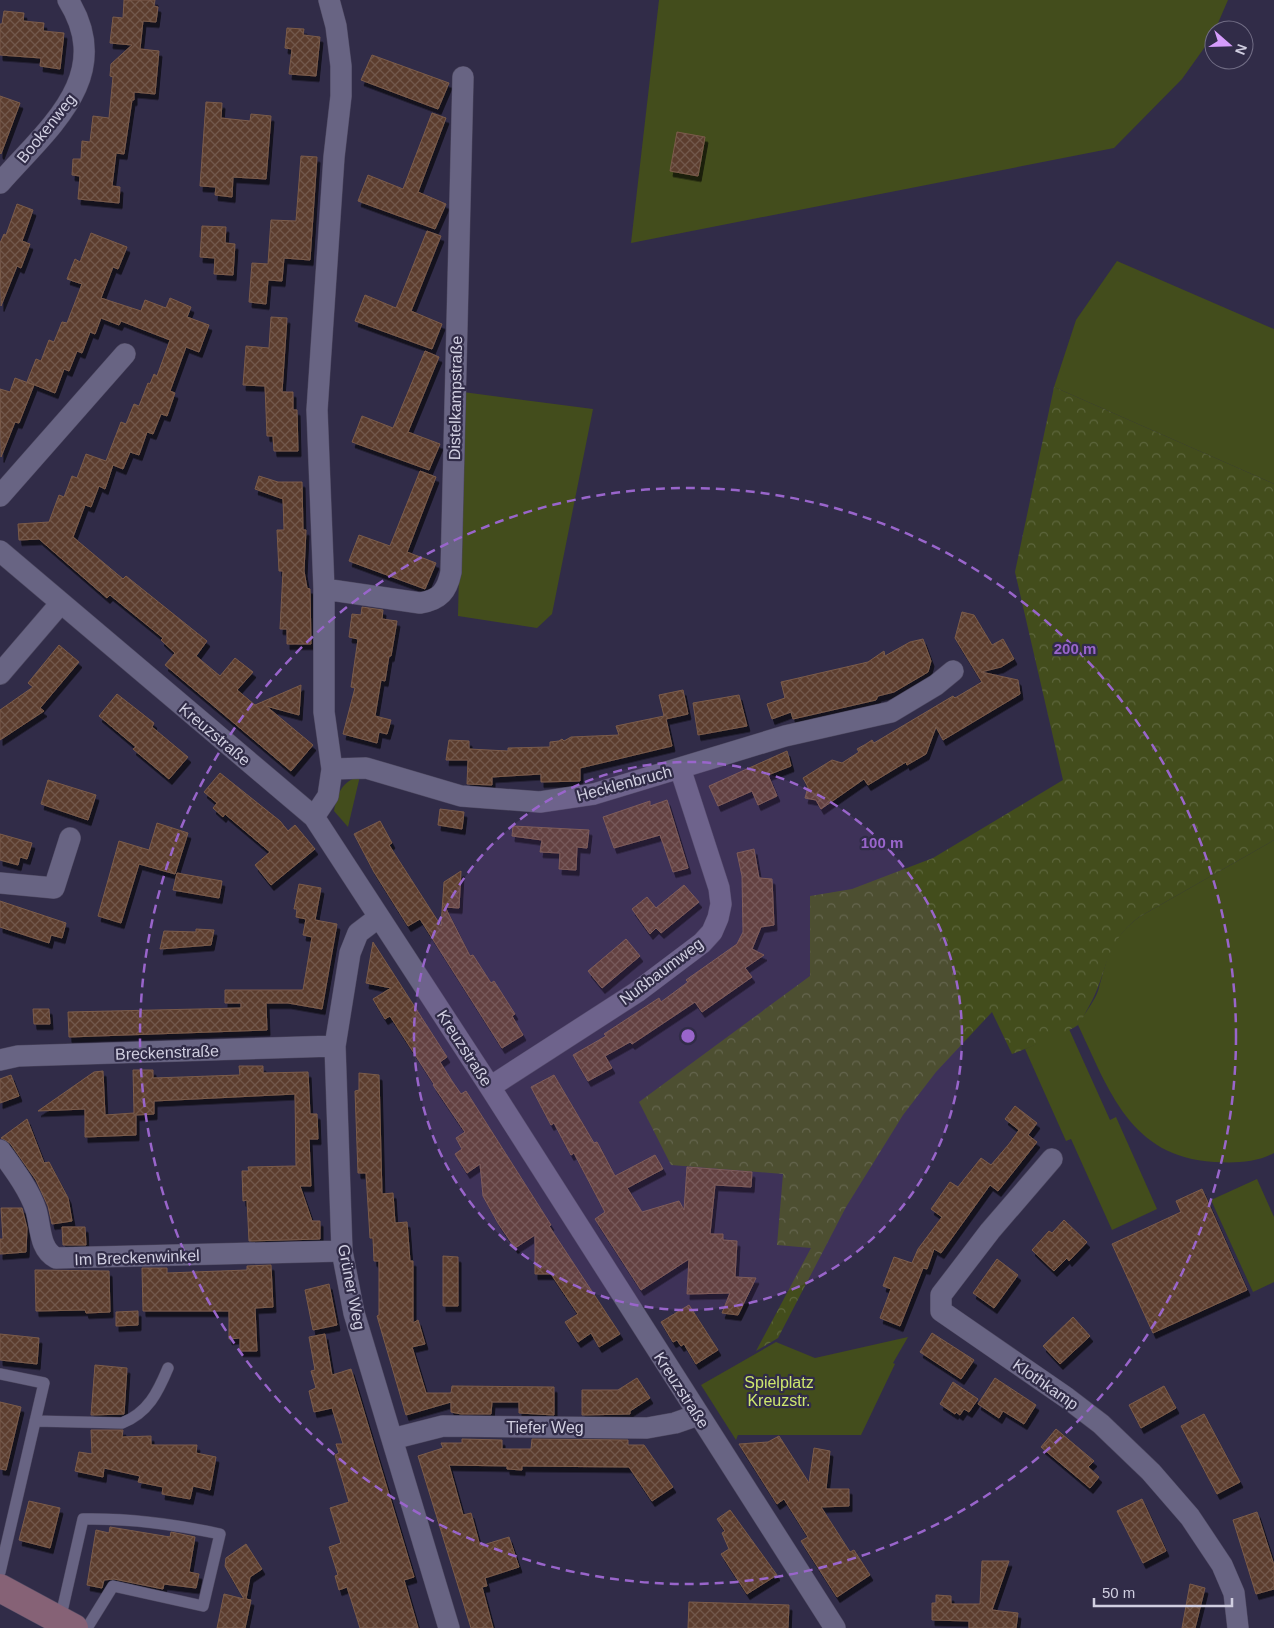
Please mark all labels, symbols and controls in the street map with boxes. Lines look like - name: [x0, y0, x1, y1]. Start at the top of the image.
- north arrow: [1204, 20, 1254, 70]
- text: N: [1232, 42, 1250, 57]
- street label: Bookenweg: [13, 90, 79, 166]
- street label: Distelkampstraße: [446, 336, 465, 460]
- text: 200 m: [1054, 640, 1096, 657]
- street label: Kreuzstraße: [176, 700, 254, 769]
- street label: Hecklenbruch: [575, 763, 674, 804]
- text: 100 m: [861, 834, 903, 851]
- street label: Nußbaumweg: [616, 935, 706, 1008]
- street label: Kreuzstraße: [434, 1007, 495, 1090]
- centre of rings: [679, 1027, 697, 1045]
- street label: Breckenstraße: [115, 1042, 219, 1063]
- street label: Grüner Weg: [335, 1243, 368, 1331]
- street label: Im Breckenwinkel: [74, 1247, 200, 1268]
- street label: Kreuzstraße: [651, 1349, 712, 1432]
- street label: Klothkamp: [1010, 1356, 1082, 1413]
- park label: Spielplatz Kreuzstr.: [744, 1374, 814, 1409]
- street label: Tiefer Weg: [506, 1419, 584, 1436]
- scale bar: [1094, 1576, 1232, 1608]
- text: 50 m: [1102, 1584, 1135, 1601]

